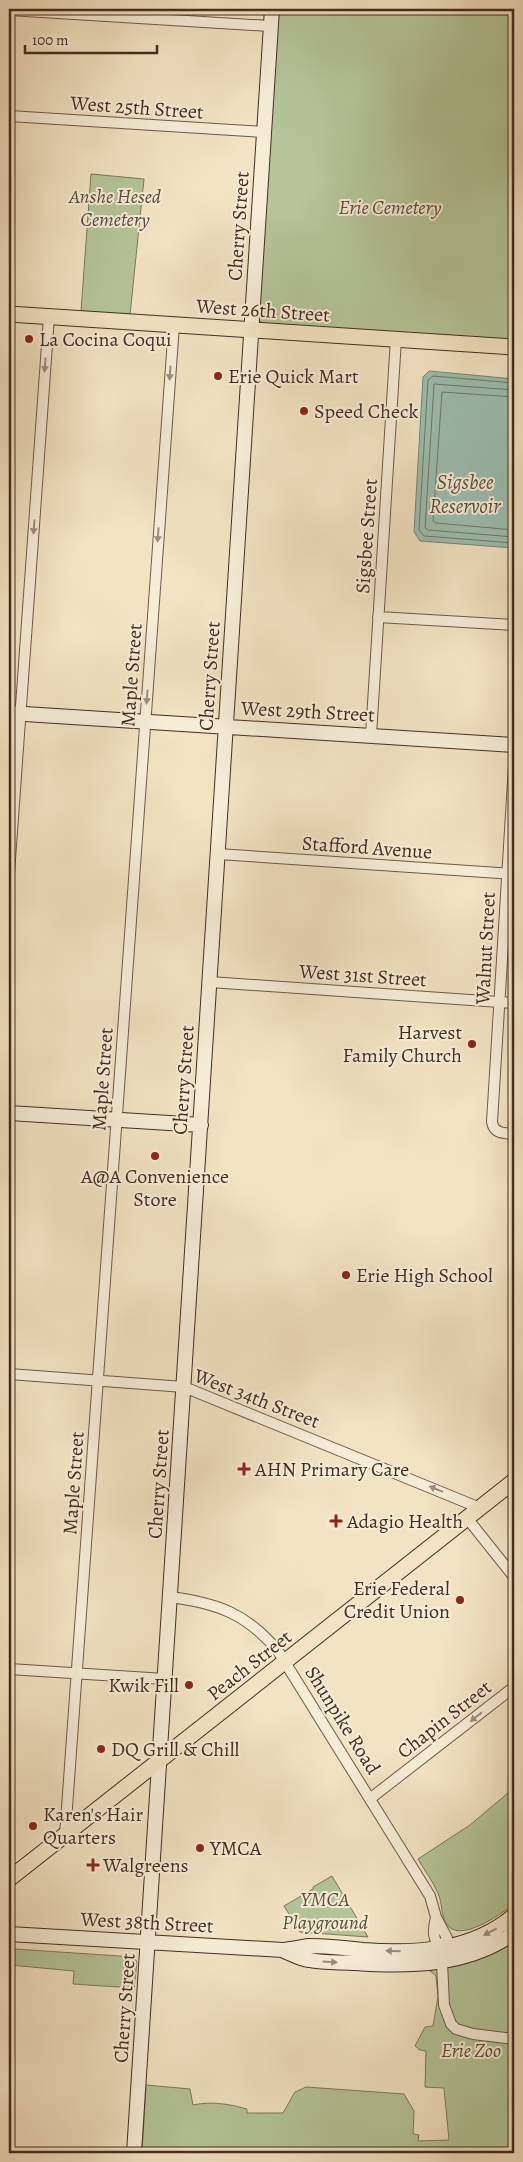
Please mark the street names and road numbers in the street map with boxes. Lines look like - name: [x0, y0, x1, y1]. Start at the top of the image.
- street label: West 25th Street: [69, 89, 205, 126]
- street label: Cherry Street: [221, 170, 256, 282]
- street label: West 26th Street: [194, 292, 331, 329]
- street label: Sigsbee Street: [349, 477, 384, 595]
- street label: Cherry Street: [192, 620, 227, 732]
- street label: Maple Street: [114, 622, 149, 728]
- street label: West 29th Street: [239, 694, 376, 729]
- street label: Stafford Avenue: [301, 829, 433, 866]
- street label: Walnut Street: [469, 891, 502, 1006]
- street label: West 31st Street: [297, 958, 428, 993]
- street label: Cherry Street: [166, 1024, 201, 1136]
- street label: Maple Street: [85, 1026, 120, 1132]
- street label: West 34th Street: [189, 1362, 324, 1435]
- street label: Cherry Street: [141, 1428, 176, 1540]
- street label: Maple Street: [56, 1430, 91, 1536]
- street label: Peach Street: [201, 1624, 298, 1707]
- street label: Shunpike Road: [298, 1661, 387, 1780]
- street label: Chapin Street: [392, 1674, 497, 1765]
- street label: West 38th Street: [79, 1905, 215, 1939]
- street label: Cherry Street: [107, 1952, 142, 2064]

